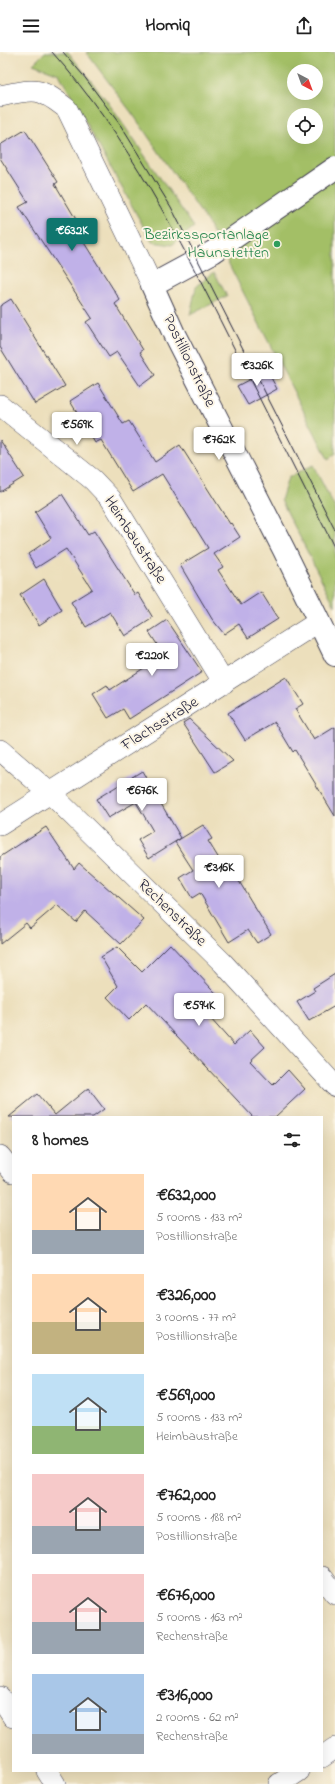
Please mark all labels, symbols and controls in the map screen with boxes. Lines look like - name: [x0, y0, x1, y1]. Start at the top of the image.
- text: Homiq: [145, 13, 190, 39]
- icon: menu: [20, 15, 42, 37]
- icon: share: [293, 15, 315, 37]
- north arrow: [287, 64, 323, 100]
- map controls: [287, 64, 323, 144]
- button: locate: [287, 108, 323, 144]
- pin: €632K: [44, 218, 100, 252]
- text: €632K: [56, 221, 88, 240]
- place label: Bezirkssportanlage Haunstetten: [143, 223, 270, 265]
- marker: Bezirkssportanlage Haunstetten: [272, 239, 282, 249]
- street label: Postillionstraße: [156, 311, 222, 412]
- pin: €326K: [229, 353, 285, 387]
- text: €326K: [241, 356, 273, 375]
- pin: €569K: [49, 412, 105, 446]
- text: €569K: [61, 415, 93, 434]
- pin: €762K: [191, 427, 247, 461]
- text: €762K: [203, 430, 235, 449]
- street label: Heimbaustraße: [98, 491, 173, 589]
- pin: €220K: [124, 643, 180, 677]
- text: €220K: [135, 646, 169, 665]
- street label: Flachsstraße: [116, 690, 204, 758]
- pin: €676K: [114, 778, 170, 812]
- text: €676K: [126, 781, 158, 800]
- pin: €316K: [191, 855, 247, 889]
- text: €316K: [204, 858, 234, 877]
- street label: Rechenstraße: [132, 874, 213, 953]
- pin: €594K: [171, 993, 227, 1027]
- text: €594K: [183, 996, 215, 1015]
- text: 8 homes: [32, 1128, 89, 1153]
- icon: filters: [281, 1129, 303, 1151]
- text: €632,000: [156, 1183, 216, 1208]
- icon: home: [64, 1190, 112, 1238]
- text: 5 rooms · 133 m²: [156, 1208, 242, 1227]
- text: Postillionstraße: [156, 1227, 237, 1246]
- text: €326,000: [156, 1283, 216, 1308]
- icon: home: [64, 1290, 112, 1338]
- text: 3 rooms · 77 m²: [156, 1308, 236, 1327]
- text: Postillionstraße: [156, 1327, 237, 1346]
- text: €569,000: [156, 1383, 215, 1408]
- icon: home: [64, 1390, 112, 1438]
- text: 5 rooms · 133 m²: [156, 1408, 242, 1427]
- text: Heimbaustraße: [156, 1427, 238, 1446]
- text: €762,000: [156, 1483, 216, 1508]
- icon: home: [64, 1490, 112, 1538]
- text: 5 rooms · 188 m²: [156, 1508, 241, 1527]
- text: Postillionstraße: [156, 1527, 237, 1546]
- text: €676,000: [156, 1583, 215, 1608]
- icon: home: [64, 1590, 112, 1638]
- text: 5 rooms · 163 m²: [156, 1608, 243, 1627]
- text: Rechenstraße: [156, 1627, 228, 1646]
- text: €316,000: [156, 1683, 213, 1708]
- icon: home: [64, 1690, 112, 1738]
- text: 2 rooms · 62 m²: [156, 1708, 239, 1727]
- text: Rechenstraße: [156, 1727, 228, 1746]

